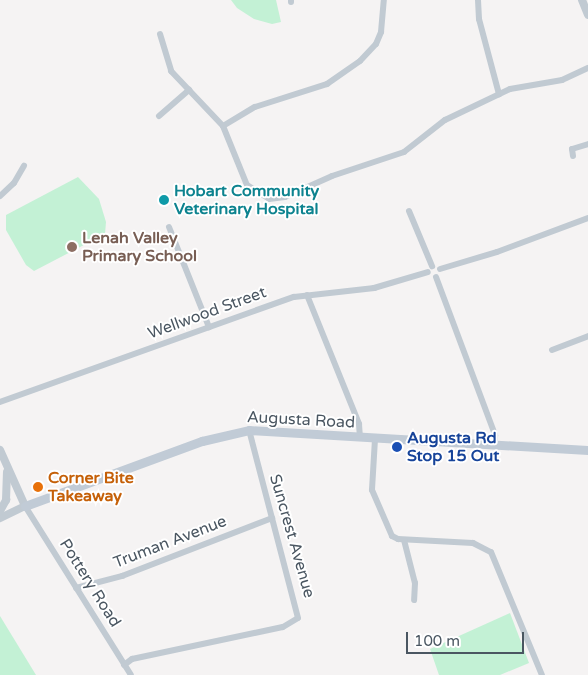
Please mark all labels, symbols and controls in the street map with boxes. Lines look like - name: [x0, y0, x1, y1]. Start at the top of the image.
- place label: Hobart Community Veterinary Hospital: [174, 181, 319, 219]
- marker: Hobart Community Veterinary Hospital: [158, 194, 170, 206]
- place label: Lenah Valley Primary School: [82, 228, 197, 266]
- marker: Lenah Valley Primary School: [66, 241, 78, 253]
- street label: Wellwood Street: [145, 283, 269, 343]
- street label: Augusta Road: [246, 408, 356, 432]
- place label: Augusta Rd Stop 15 Out: [407, 428, 499, 466]
- marker: Augusta Rd Stop 15 Out: [391, 441, 403, 453]
- place label: Corner Bite Takeaway: [48, 468, 134, 506]
- street label: Suncrest Avenue: [265, 472, 319, 600]
- marker: Corner Bite Takeaway: [32, 481, 44, 493]
- street label: Truman Avenue: [111, 512, 229, 572]
- street label: Pottery Road: [55, 535, 125, 631]
- scale bar: [408, 622, 526, 654]
- text: 100 m: [414, 632, 460, 650]

